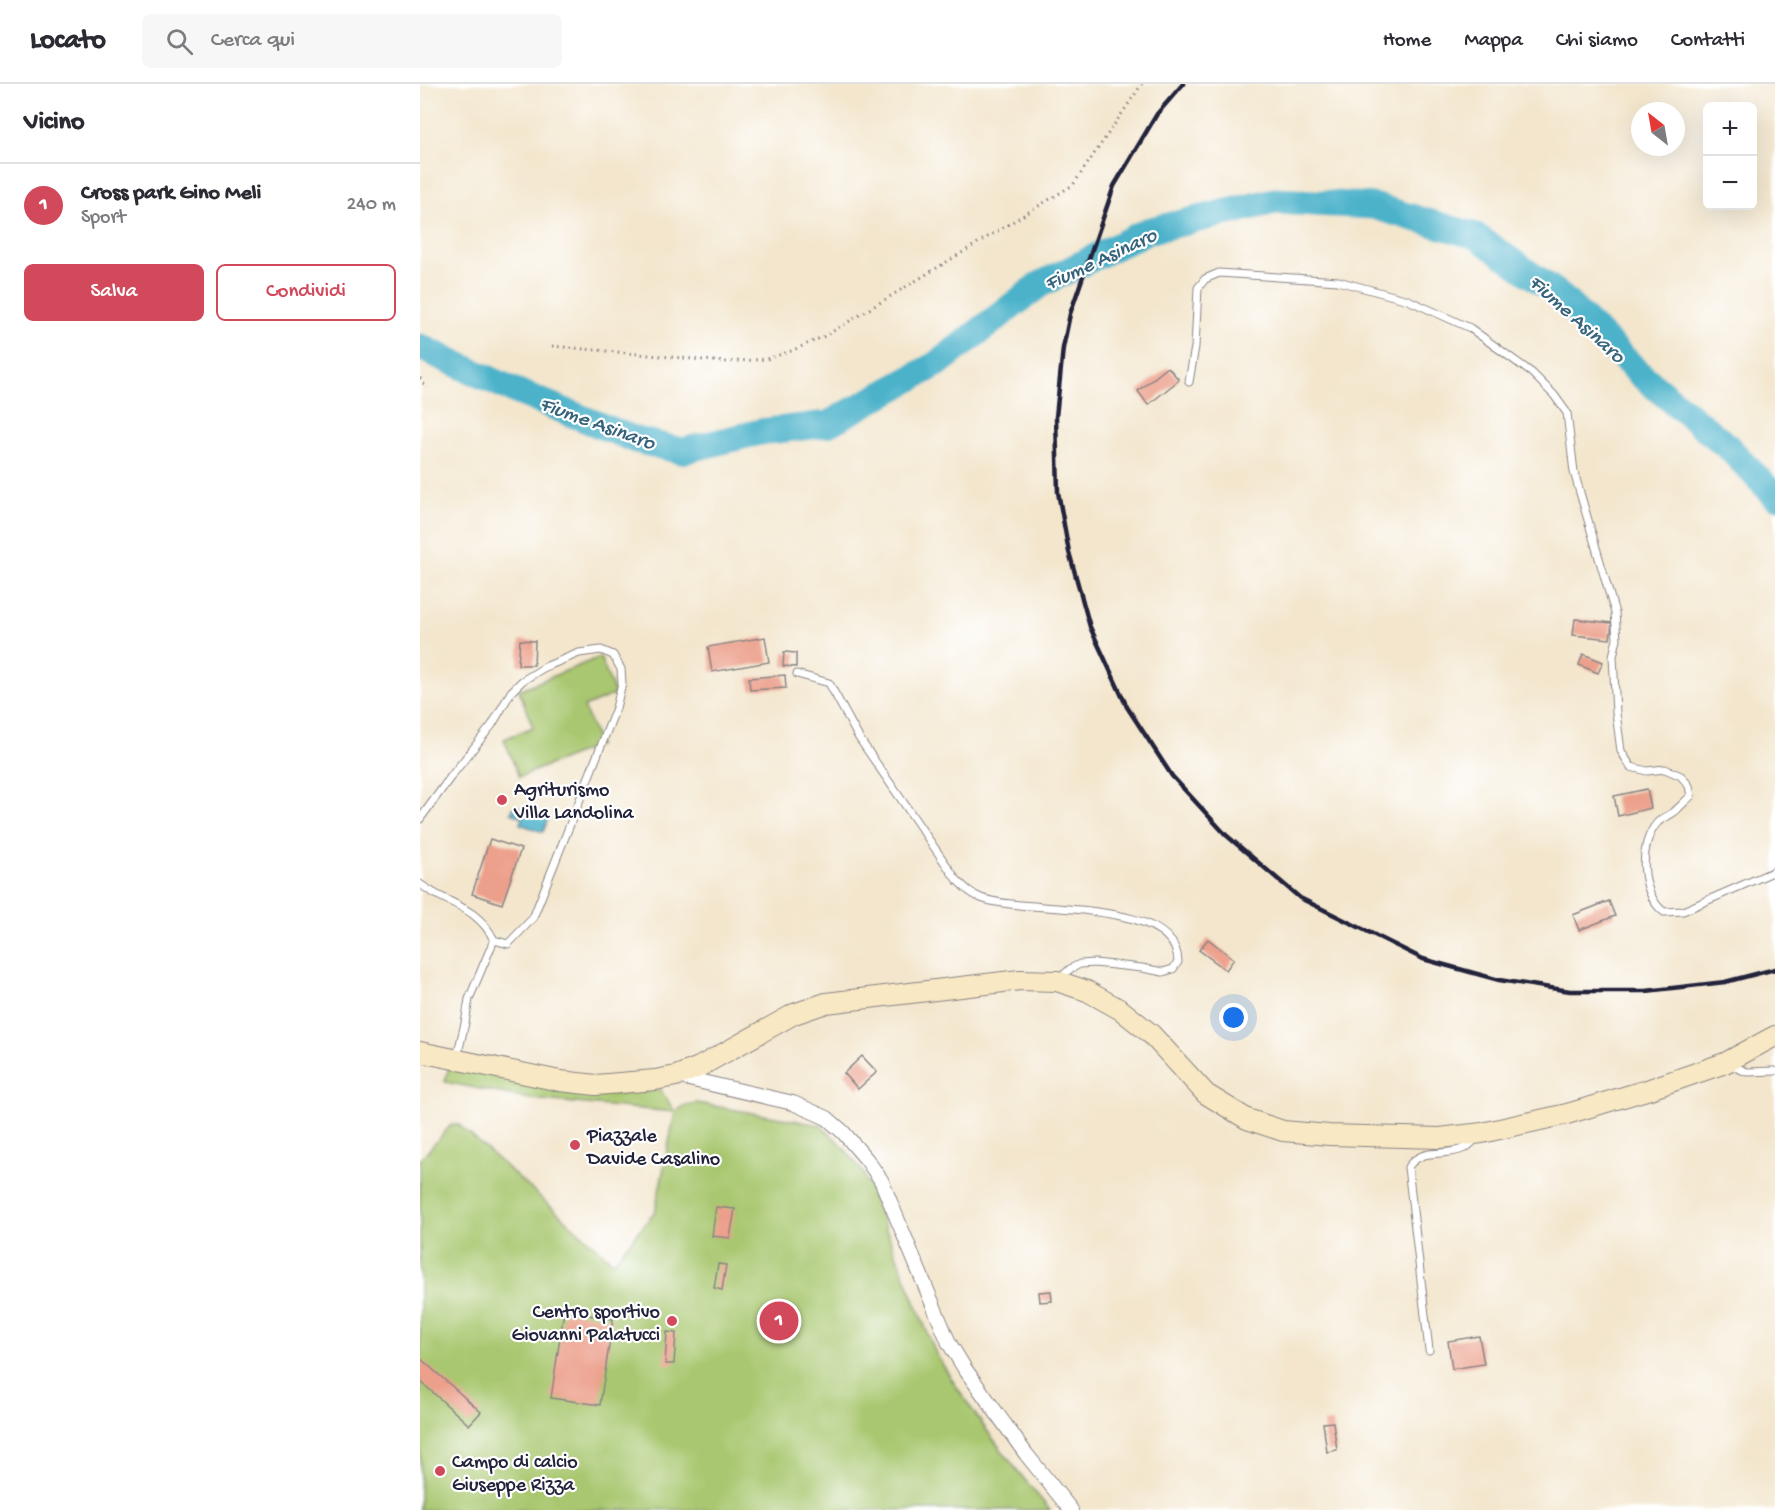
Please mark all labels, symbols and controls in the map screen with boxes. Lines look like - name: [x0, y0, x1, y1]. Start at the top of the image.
- search box: [142, 14, 562, 68]
- text: Locato: [30, 25, 106, 58]
- icon: search: [163, 25, 196, 58]
- text: Cerca qui: [211, 28, 295, 54]
- text: Home: [1383, 29, 1431, 54]
- text: Mappa: [1464, 29, 1523, 54]
- text: Chi siamo: [1556, 29, 1638, 54]
- text: Contatti: [1671, 29, 1745, 54]
- north arrow: [1631, 102, 1685, 156]
- map controls: [1703, 102, 1757, 210]
- button: +: [1703, 102, 1757, 156]
- text: Vicino: [24, 108, 84, 139]
- button: −: [1703, 156, 1757, 210]
- text: Cross park Gino Meli: [81, 181, 261, 207]
- text: 1: [39, 194, 48, 217]
- text: 240 m: [346, 194, 396, 217]
- text: Sport: [81, 207, 126, 230]
- water label: Fiume Asinaro: [1042, 224, 1162, 298]
- button: Salva: [24, 264, 204, 321]
- button: Condividi: [216, 264, 396, 321]
- water label: Fiume Asinaro: [1523, 271, 1630, 371]
- water label: Fiume Asinaro: [536, 393, 659, 458]
- place label: Agriturismo Villa Landolina: [513, 780, 634, 826]
- marker: Agriturismo Villa Landolina: [495, 793, 509, 807]
- your location: [1219, 1003, 1248, 1032]
- place label: Piazzale Davide Casalino: [585, 1126, 720, 1172]
- marker: Piazzale Davide Casalino: [568, 1138, 582, 1152]
- pin: 1: [760, 1298, 798, 1344]
- place label: Centro sportivo Giovanni Palatucci: [512, 1302, 660, 1348]
- marker: Centro sportivo Giovanni Palatucci: [665, 1314, 679, 1328]
- place label: Campo di calcio Giuseppe Rizza: [452, 1452, 578, 1498]
- marker: Campo di calcio Giuseppe Rizza: [433, 1464, 447, 1478]

